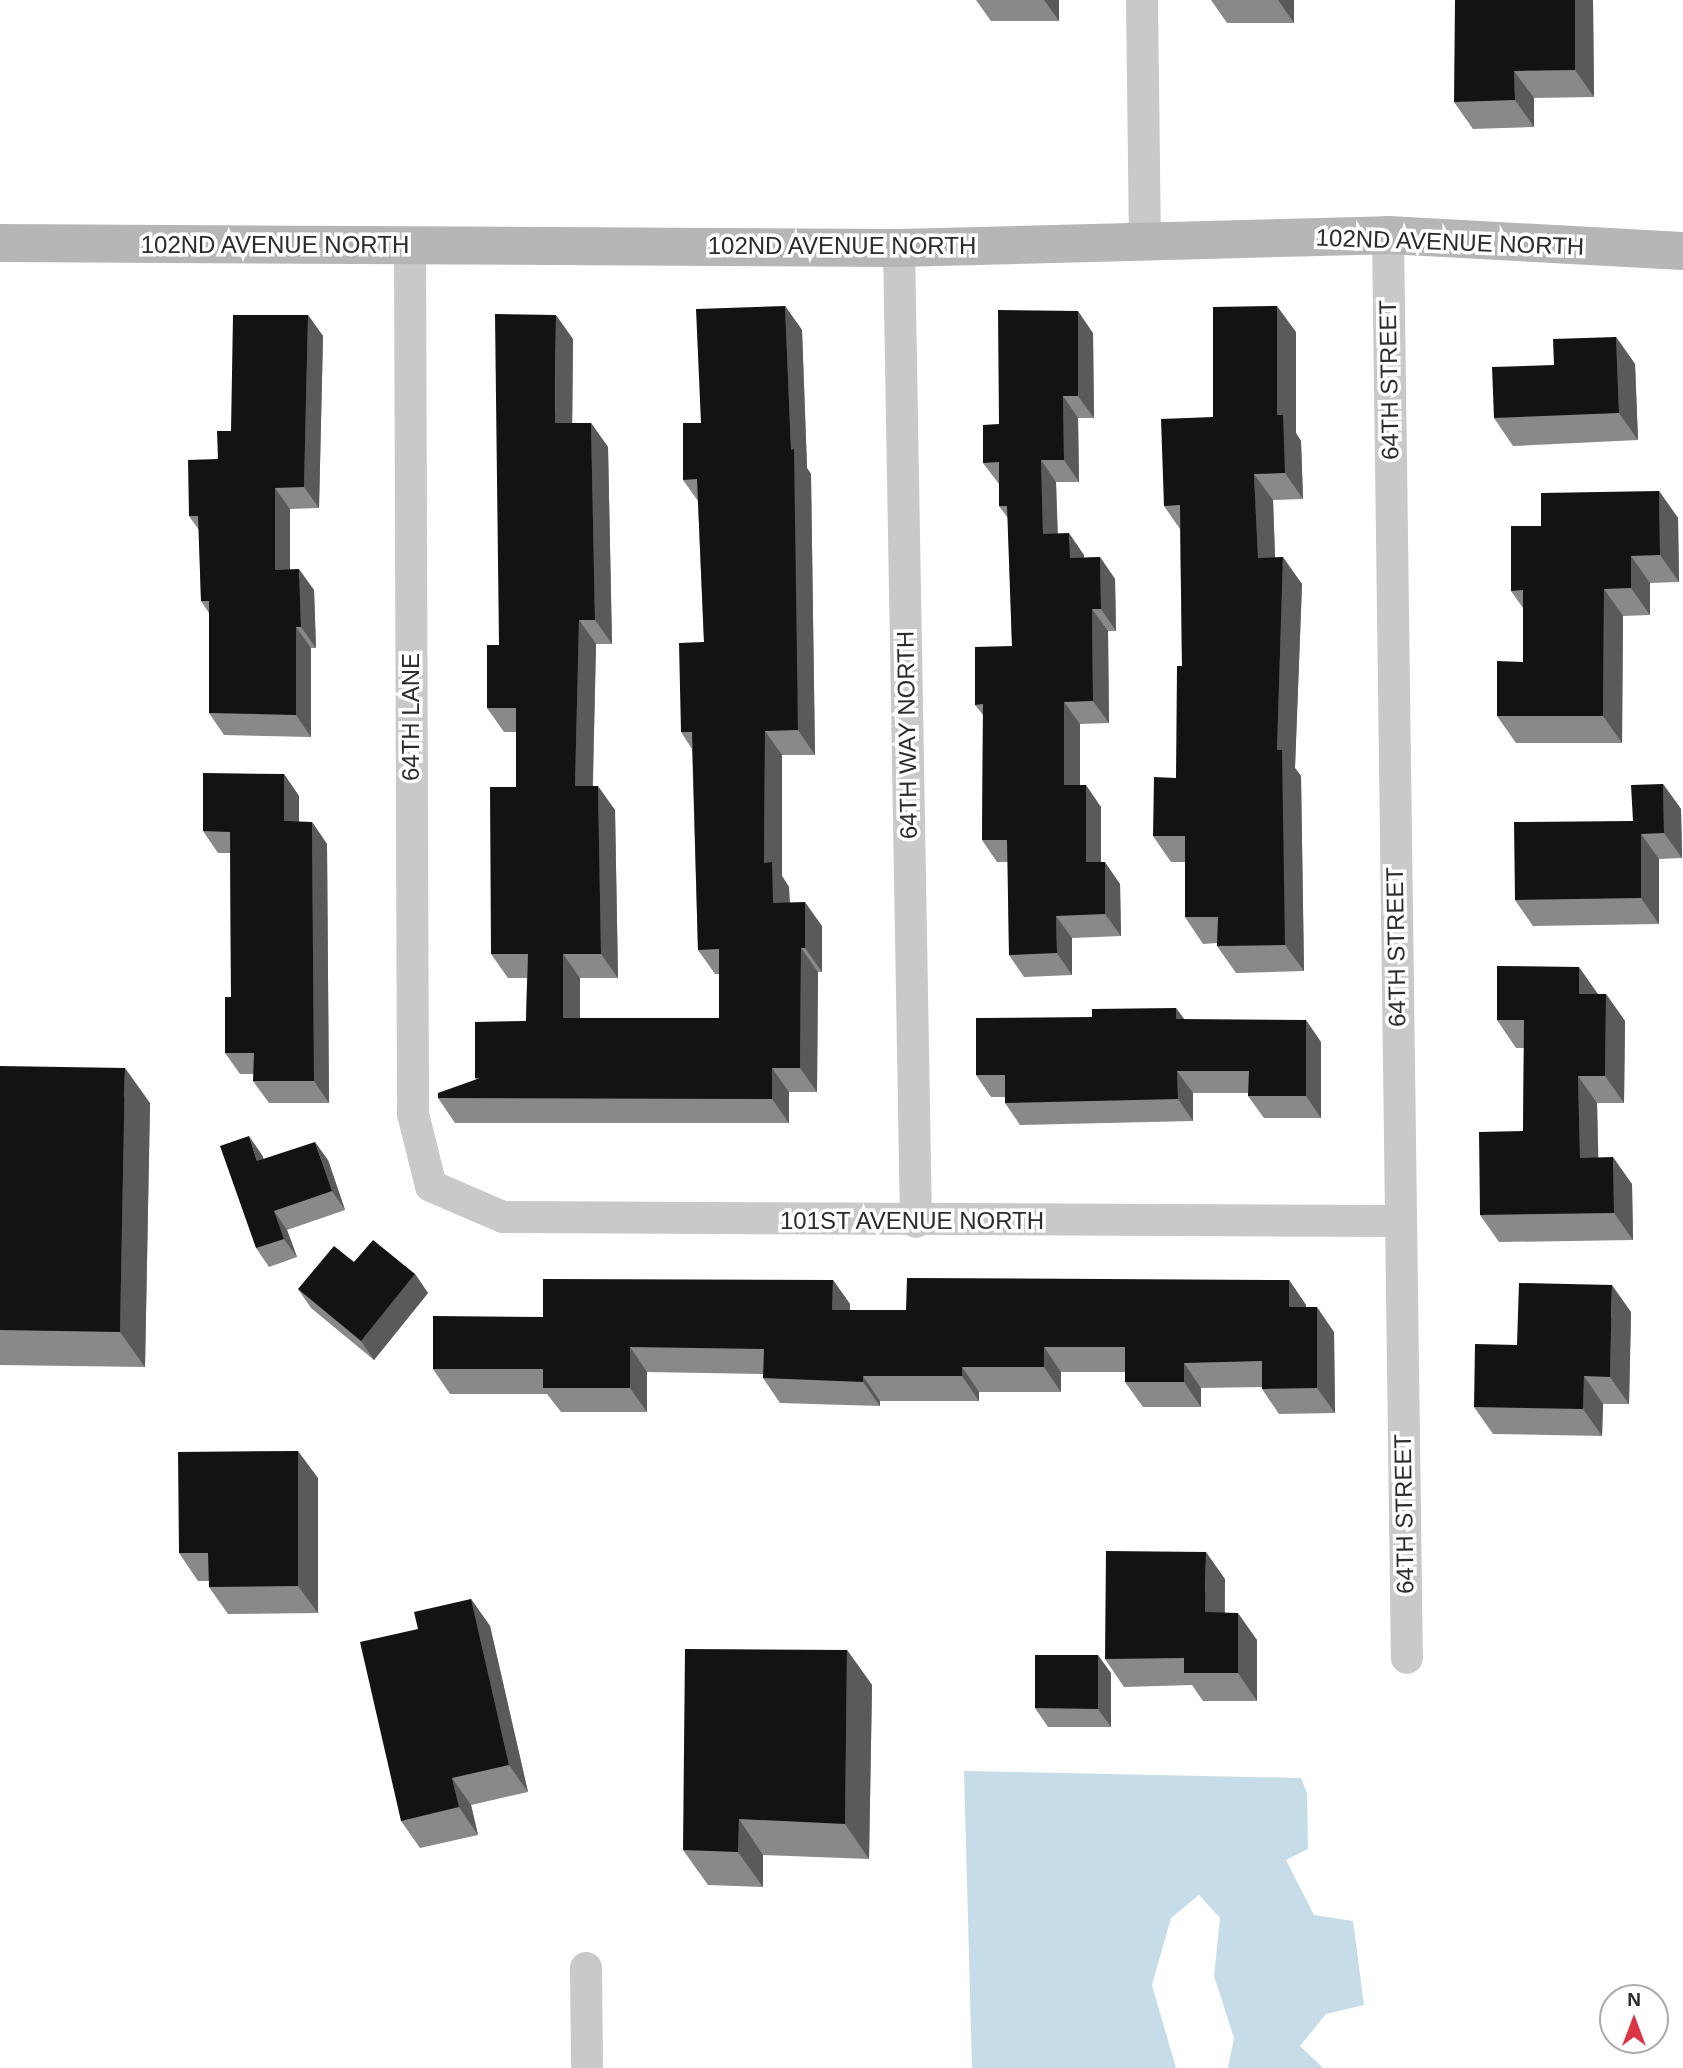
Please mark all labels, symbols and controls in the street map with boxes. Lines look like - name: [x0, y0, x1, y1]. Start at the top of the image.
- street label: 102ND AVENUE NORTH: [1315, 223, 1585, 261]
- street label: 102ND AVENUE NORTH: [140, 231, 410, 259]
- street label: 102ND AVENUE NORTH: [707, 232, 977, 260]
- street label: 64TH STREET: [1373, 300, 1405, 460]
- street label: 64TH WAY NORTH: [891, 630, 923, 840]
- street label: 64TH LANE: [397, 653, 425, 781]
- street label: 64TH STREET: [1380, 867, 1412, 1027]
- street label: 101ST AVENUE NORTH: [779, 1207, 1045, 1235]
- street label: 64TH STREET: [1388, 1434, 1420, 1594]
- north arrow: [1599, 1984, 1669, 2054]
- text: N: [1627, 1989, 1641, 2010]

